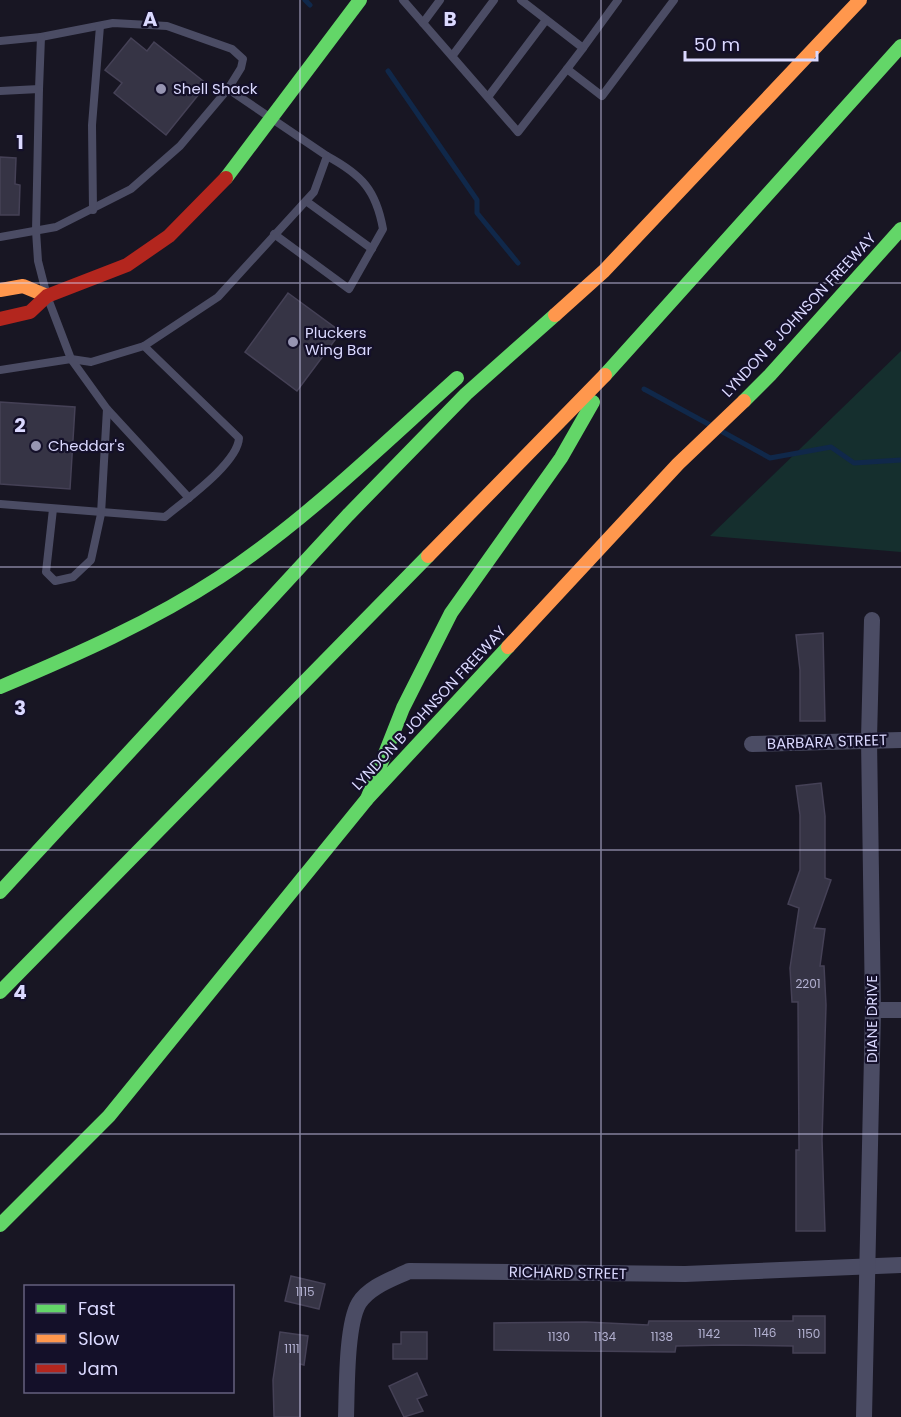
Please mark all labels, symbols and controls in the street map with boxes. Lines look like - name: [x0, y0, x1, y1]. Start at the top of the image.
- text: A: [143, 5, 158, 33]
- text: B: [443, 5, 457, 33]
- scale bar: [685, 24, 817, 62]
- text: 50 m: [694, 32, 740, 57]
- place label: Shell Shack: [173, 78, 258, 99]
- marker: Shell Shack: [154, 82, 168, 96]
- text: 1: [16, 128, 24, 156]
- street label: LYNDON B JOHNSON FREEWAY: [717, 228, 881, 401]
- place label: Pluckers Wing Bar: [305, 322, 372, 360]
- marker: Pluckers Wing Bar: [286, 335, 300, 349]
- text: 2: [14, 411, 26, 439]
- place label: Cheddar's: [48, 435, 125, 456]
- marker: Cheddar's: [29, 439, 43, 453]
- street label: LYNDON B JOHNSON FREEWAY: [347, 621, 511, 794]
- text: 3: [14, 694, 26, 722]
- street label: BARBARA STREET: [766, 729, 888, 754]
- house number: 2201: [795, 975, 821, 992]
- street label: DIANE DRIVE: [861, 975, 882, 1063]
- text: 4: [13, 978, 27, 1006]
- street label: RICHARD STREET: [509, 1261, 627, 1284]
- house number: 1115: [295, 1283, 315, 1300]
- legend: [24, 1285, 234, 1393]
- text: Fast: [78, 1296, 115, 1321]
- house number: 1146: [754, 1324, 776, 1341]
- house number: 1142: [698, 1325, 720, 1342]
- house number: 1150: [798, 1325, 820, 1342]
- text: Slow: [78, 1326, 120, 1351]
- house number: 1130: [548, 1328, 570, 1345]
- house number: 1134: [594, 1328, 617, 1345]
- house number: 1138: [651, 1328, 673, 1345]
- house number: 1111: [284, 1340, 300, 1357]
- text: Jam: [78, 1356, 118, 1381]

